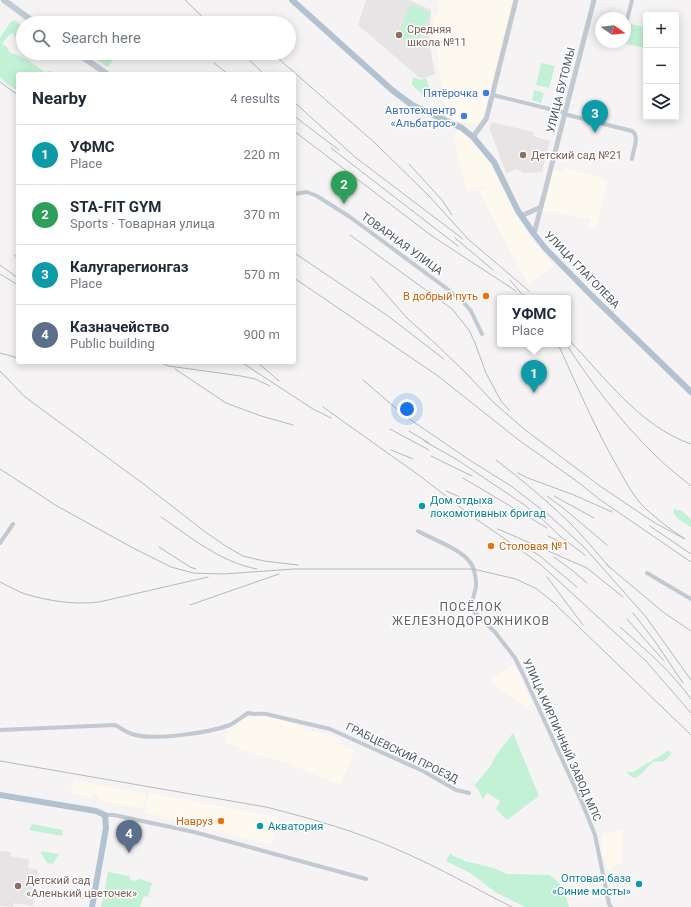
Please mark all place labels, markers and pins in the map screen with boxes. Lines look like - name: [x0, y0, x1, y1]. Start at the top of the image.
- place label: Средняя школа №11: [407, 23, 467, 49]
- marker: Средняя школа №11: [394, 30, 404, 40]
- place label: Пятёрочка: [423, 87, 478, 100]
- marker: Пятёрочка: [481, 88, 491, 98]
- pin: 3: [582, 100, 608, 133]
- place label: Автотехцентр «Альбатрос»: [385, 104, 456, 130]
- marker: Автотехцентр «Альбатрос»: [459, 111, 469, 121]
- place label: Детский сад №21: [531, 149, 622, 162]
- marker: Детский сад №21: [518, 150, 528, 160]
- pin: 2: [331, 171, 357, 204]
- place label: В добрый путь: [403, 290, 478, 303]
- marker: В добрый путь: [481, 291, 491, 301]
- pin: 1: [521, 360, 547, 393]
- place label: Дом отдыха локомотивных бригад: [430, 494, 546, 520]
- marker: Дом отдыха локомотивных бригад: [417, 501, 427, 511]
- place label: Столовая №1: [499, 540, 569, 553]
- marker: Столовая №1: [486, 541, 496, 551]
- place label: Навруз: [176, 815, 213, 828]
- marker: Навруз: [216, 816, 226, 826]
- pin: 4: [116, 820, 142, 853]
- place label: Акватория: [268, 820, 323, 833]
- marker: Акватория: [255, 821, 265, 831]
- place label: Оптовая база «Синие мосты»: [552, 872, 631, 898]
- place label: Детский сад «Аленький цветочек»: [26, 874, 137, 900]
- marker: Оптовая база «Синие мосты»: [634, 879, 644, 889]
- marker: Детский сад «Аленький цветочек»: [13, 881, 23, 891]

